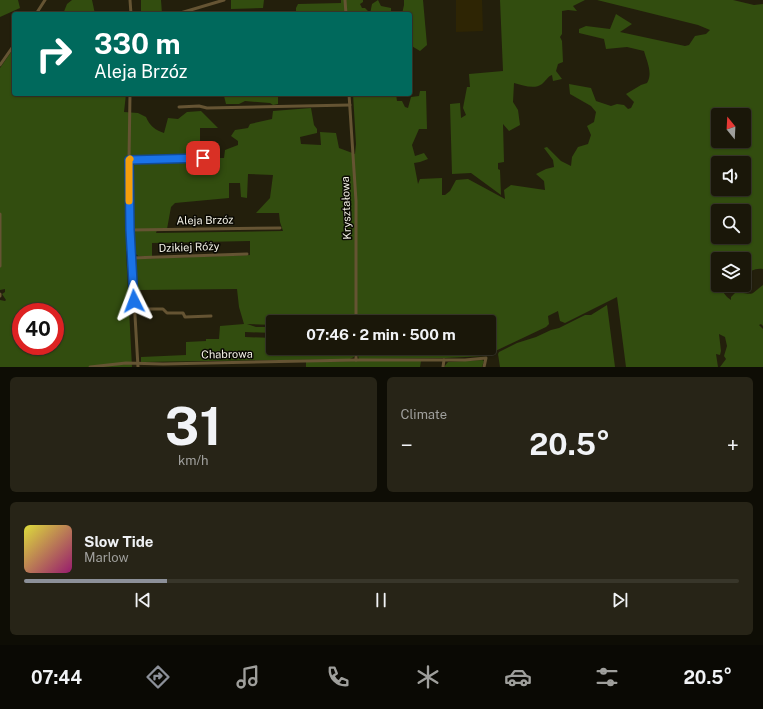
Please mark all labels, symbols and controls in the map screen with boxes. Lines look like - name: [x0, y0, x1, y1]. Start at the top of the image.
- text: 330 m: [94, 27, 181, 60]
- icon: right: [28, 28, 80, 80]
- text: Aleja Brzóz: [94, 61, 187, 82]
- north arrow: [711, 108, 751, 148]
- map controls: [711, 108, 751, 292]
- pin: [186, 141, 220, 175]
- icon: arrive: [192, 147, 214, 169]
- button: sound: [711, 156, 751, 196]
- street label: Kryształowa: [339, 176, 353, 240]
- button: search: [711, 204, 751, 244]
- street label: Aleja Brzóz: [176, 214, 234, 226]
- street label: Dzikiej Róży: [158, 240, 220, 254]
- button: layers: [711, 252, 751, 292]
- position arrow: [113, 280, 155, 322]
- speed limit sign: 40: [12, 303, 64, 355]
- text: 07:46 · 2 min · 500 m: [306, 326, 456, 343]
- street label: Chabrowa: [201, 348, 253, 360]
- text: 31: [165, 396, 222, 457]
- text: Climate: [401, 407, 447, 422]
- text: 20.5°: [529, 426, 610, 462]
- text: −: [401, 432, 413, 458]
- text: +: [727, 432, 739, 458]
- text: km/h: [178, 453, 209, 468]
- text: Slow Tide: [84, 533, 153, 550]
- text: Marlow: [84, 550, 129, 565]
- icon: previous: [132, 589, 154, 611]
- icon: pause: [370, 589, 392, 611]
- icon: next: [609, 589, 631, 611]
- icon: directions: [144, 663, 172, 691]
- icon: music: [234, 663, 262, 691]
- icon: phone: [324, 663, 352, 691]
- icon: climate: [414, 663, 442, 691]
- icon: car: [504, 663, 532, 691]
- icon: filters: [593, 663, 621, 691]
- text: 07:44: [31, 667, 82, 688]
- text: 20.5°: [683, 667, 732, 688]

